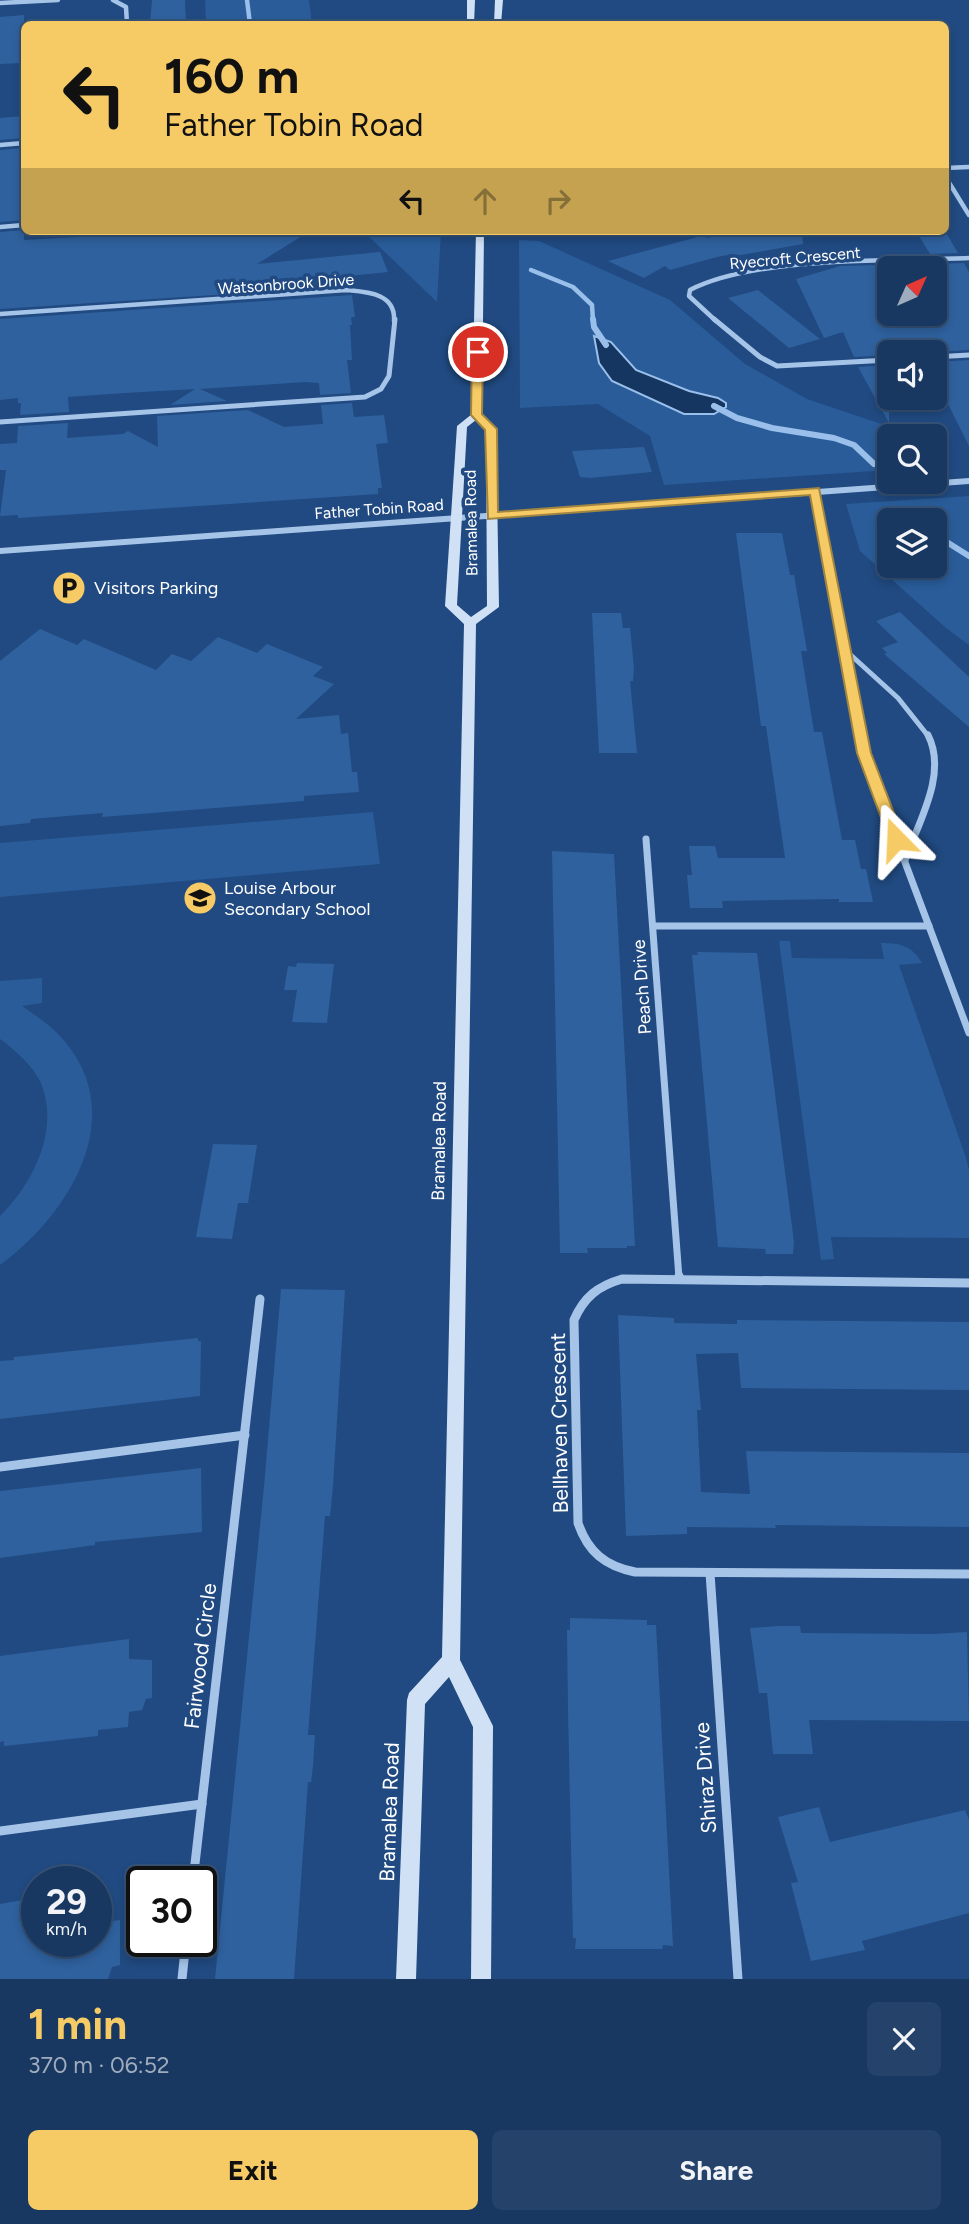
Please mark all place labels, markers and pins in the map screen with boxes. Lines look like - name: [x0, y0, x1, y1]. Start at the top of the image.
- pin: [448, 322, 508, 382]
- parking icon: Visitors Parking: [50, 569, 88, 607]
- place label: Visitors Parking: [94, 577, 218, 599]
- place label: Louise Arbour Secondary School: [224, 877, 371, 920]
- school or university icon: Louise Arbour Secondary School: [181, 879, 219, 917]

